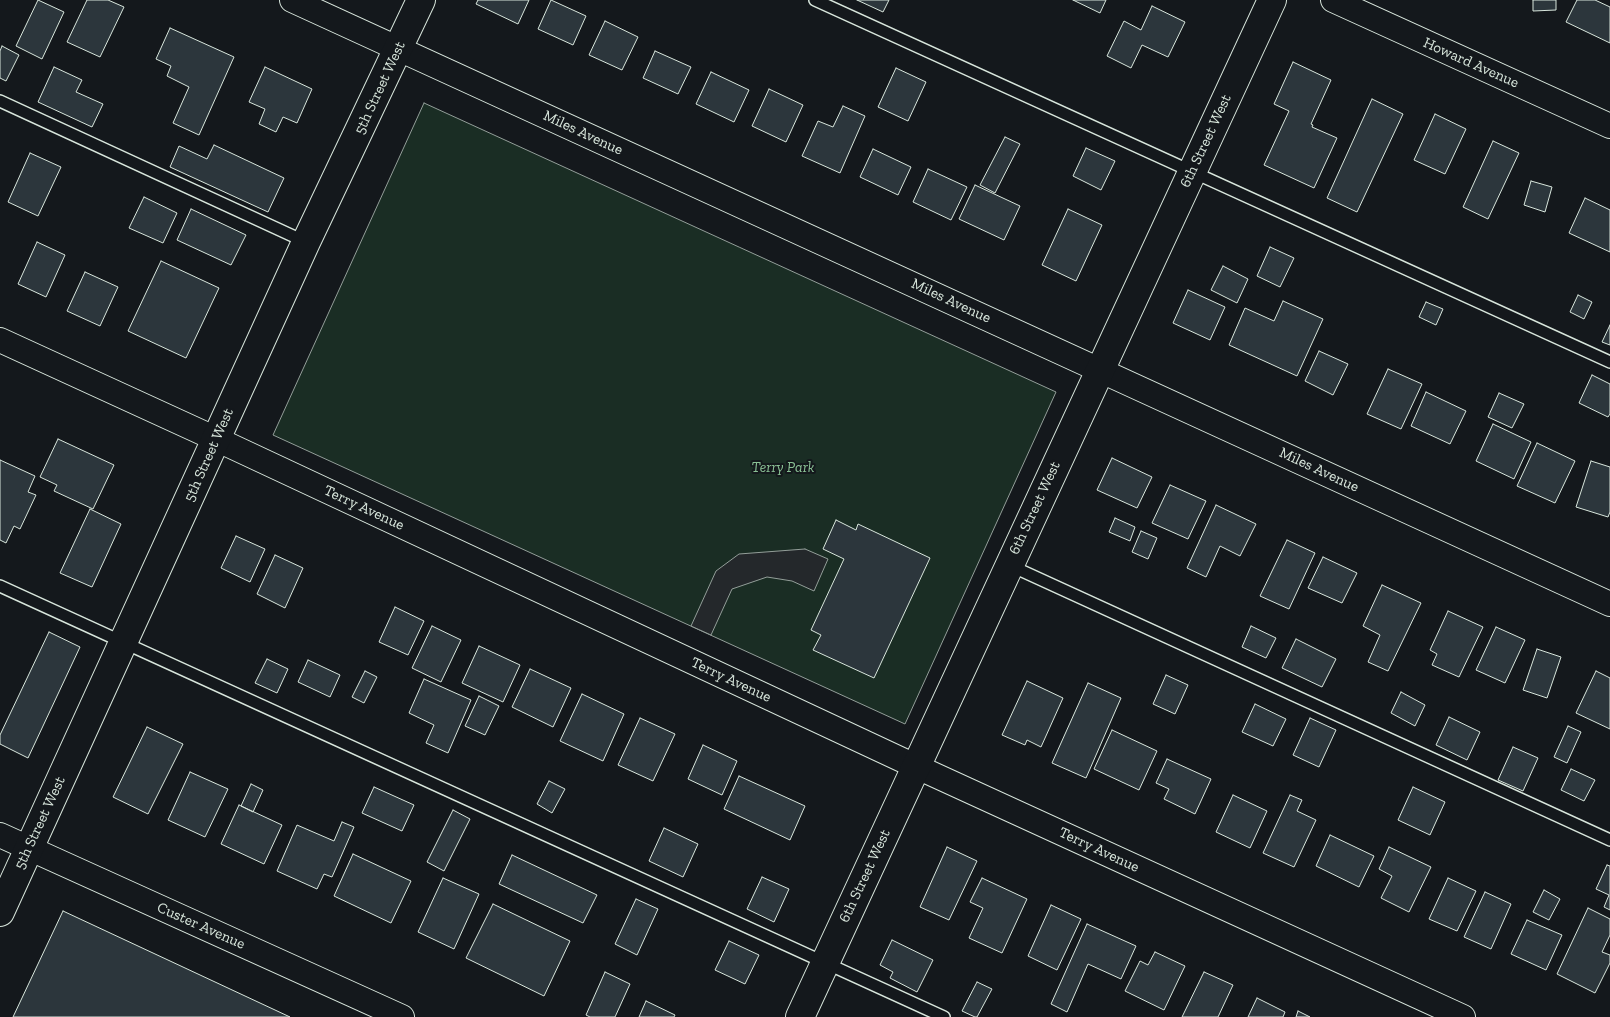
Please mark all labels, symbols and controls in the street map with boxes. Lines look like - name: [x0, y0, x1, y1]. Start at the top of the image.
- street label: Howard Avenue: [1420, 34, 1522, 92]
- street label: 5th Street West: [351, 39, 409, 137]
- street label: 6th Street West: [1177, 92, 1235, 190]
- street label: Miles Avenue: [540, 107, 626, 159]
- street label: Miles Avenue: [908, 275, 994, 327]
- street label: 5th Street West: [180, 405, 238, 505]
- street label: Miles Avenue: [1276, 444, 1362, 496]
- park label: Terry Park: [752, 459, 814, 477]
- street label: 6th Street West: [1006, 459, 1064, 557]
- street label: Terry Avenue: [321, 482, 407, 534]
- street label: Terry Avenue: [688, 654, 774, 706]
- street label: 5th Street West: [11, 774, 69, 872]
- street label: Terry Avenue: [1056, 824, 1142, 876]
- street label: 6th Street West: [836, 827, 894, 925]
- street label: Custer Avenue: [154, 899, 248, 953]

